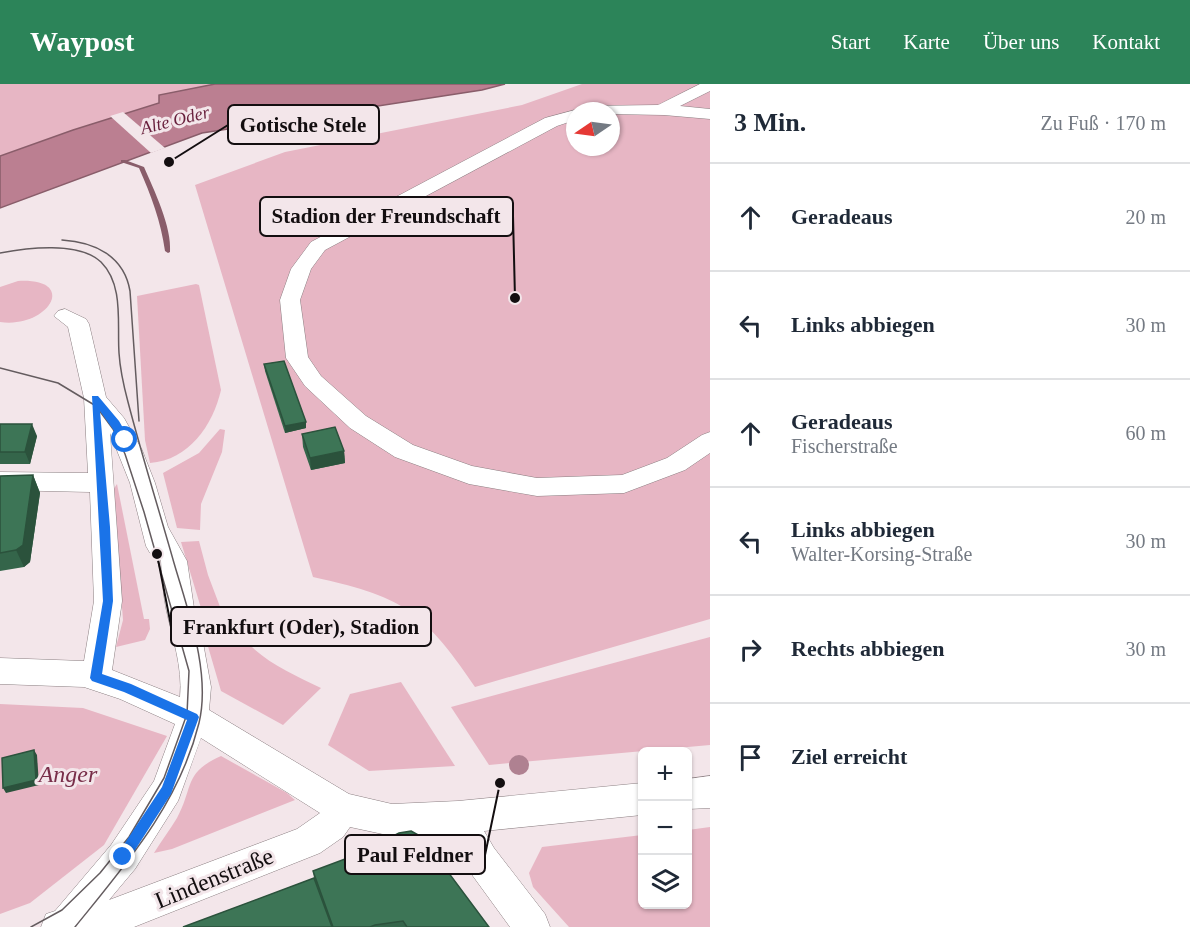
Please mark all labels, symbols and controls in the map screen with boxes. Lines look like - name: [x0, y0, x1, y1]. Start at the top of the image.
- text: Waypost: [30, 26, 134, 57]
- text: Start: [831, 30, 870, 54]
- text: Karte: [903, 30, 950, 54]
- text: Über uns: [983, 30, 1059, 54]
- text: Kontakt: [1092, 30, 1160, 54]
- water label: Alte Oder: [137, 102, 213, 138]
- north arrow: [566, 102, 620, 156]
- callout: Gotische Stele: [228, 105, 379, 144]
- text: 3 Min.: [734, 108, 806, 137]
- text: Zu Fuß · 170 m: [1040, 112, 1166, 134]
- text: Gotische Stele: [240, 113, 366, 137]
- callout: Stadion der Freundschaft: [260, 197, 513, 236]
- icon: ahead: [734, 201, 767, 234]
- text: Stadion der Freundschaft: [271, 204, 501, 228]
- text: Geradeaus: [791, 204, 892, 229]
- text: 20 m: [1125, 206, 1166, 228]
- icon: left: [734, 309, 767, 342]
- text: Links abbiegen: [791, 312, 935, 337]
- text: 30 m: [1125, 314, 1166, 336]
- text: Geradeaus: [791, 409, 892, 434]
- icon: ahead: [734, 417, 767, 450]
- text: 60 m: [1125, 422, 1166, 444]
- route start: [111, 426, 137, 452]
- text: Fischerstraße: [791, 435, 898, 457]
- text: Links abbiegen: [791, 517, 935, 542]
- icon: left: [734, 525, 767, 558]
- text: 30 m: [1125, 530, 1166, 552]
- text: Walter-Korsing-Straße: [791, 543, 972, 565]
- callout: Frankfurt (Oder), Stadion: [171, 607, 431, 646]
- text: Frankfurt (Oder), Stadion: [183, 615, 419, 639]
- icon: right: [734, 633, 767, 666]
- text: Rechts abbiegen: [791, 636, 944, 661]
- text: 30 m: [1125, 638, 1166, 660]
- icon: arrive: [734, 741, 767, 774]
- text: Ziel erreicht: [791, 744, 907, 769]
- map controls: [638, 747, 692, 909]
- button: +: [638, 747, 692, 801]
- park label: Anger: [37, 761, 98, 787]
- button: −: [638, 801, 692, 855]
- callout: Paul Feldner: [345, 835, 485, 874]
- street label: Lindenstraße: [151, 842, 277, 914]
- route end: [109, 843, 135, 869]
- text: Paul Feldner: [357, 843, 473, 867]
- button: layers: [638, 855, 692, 909]

